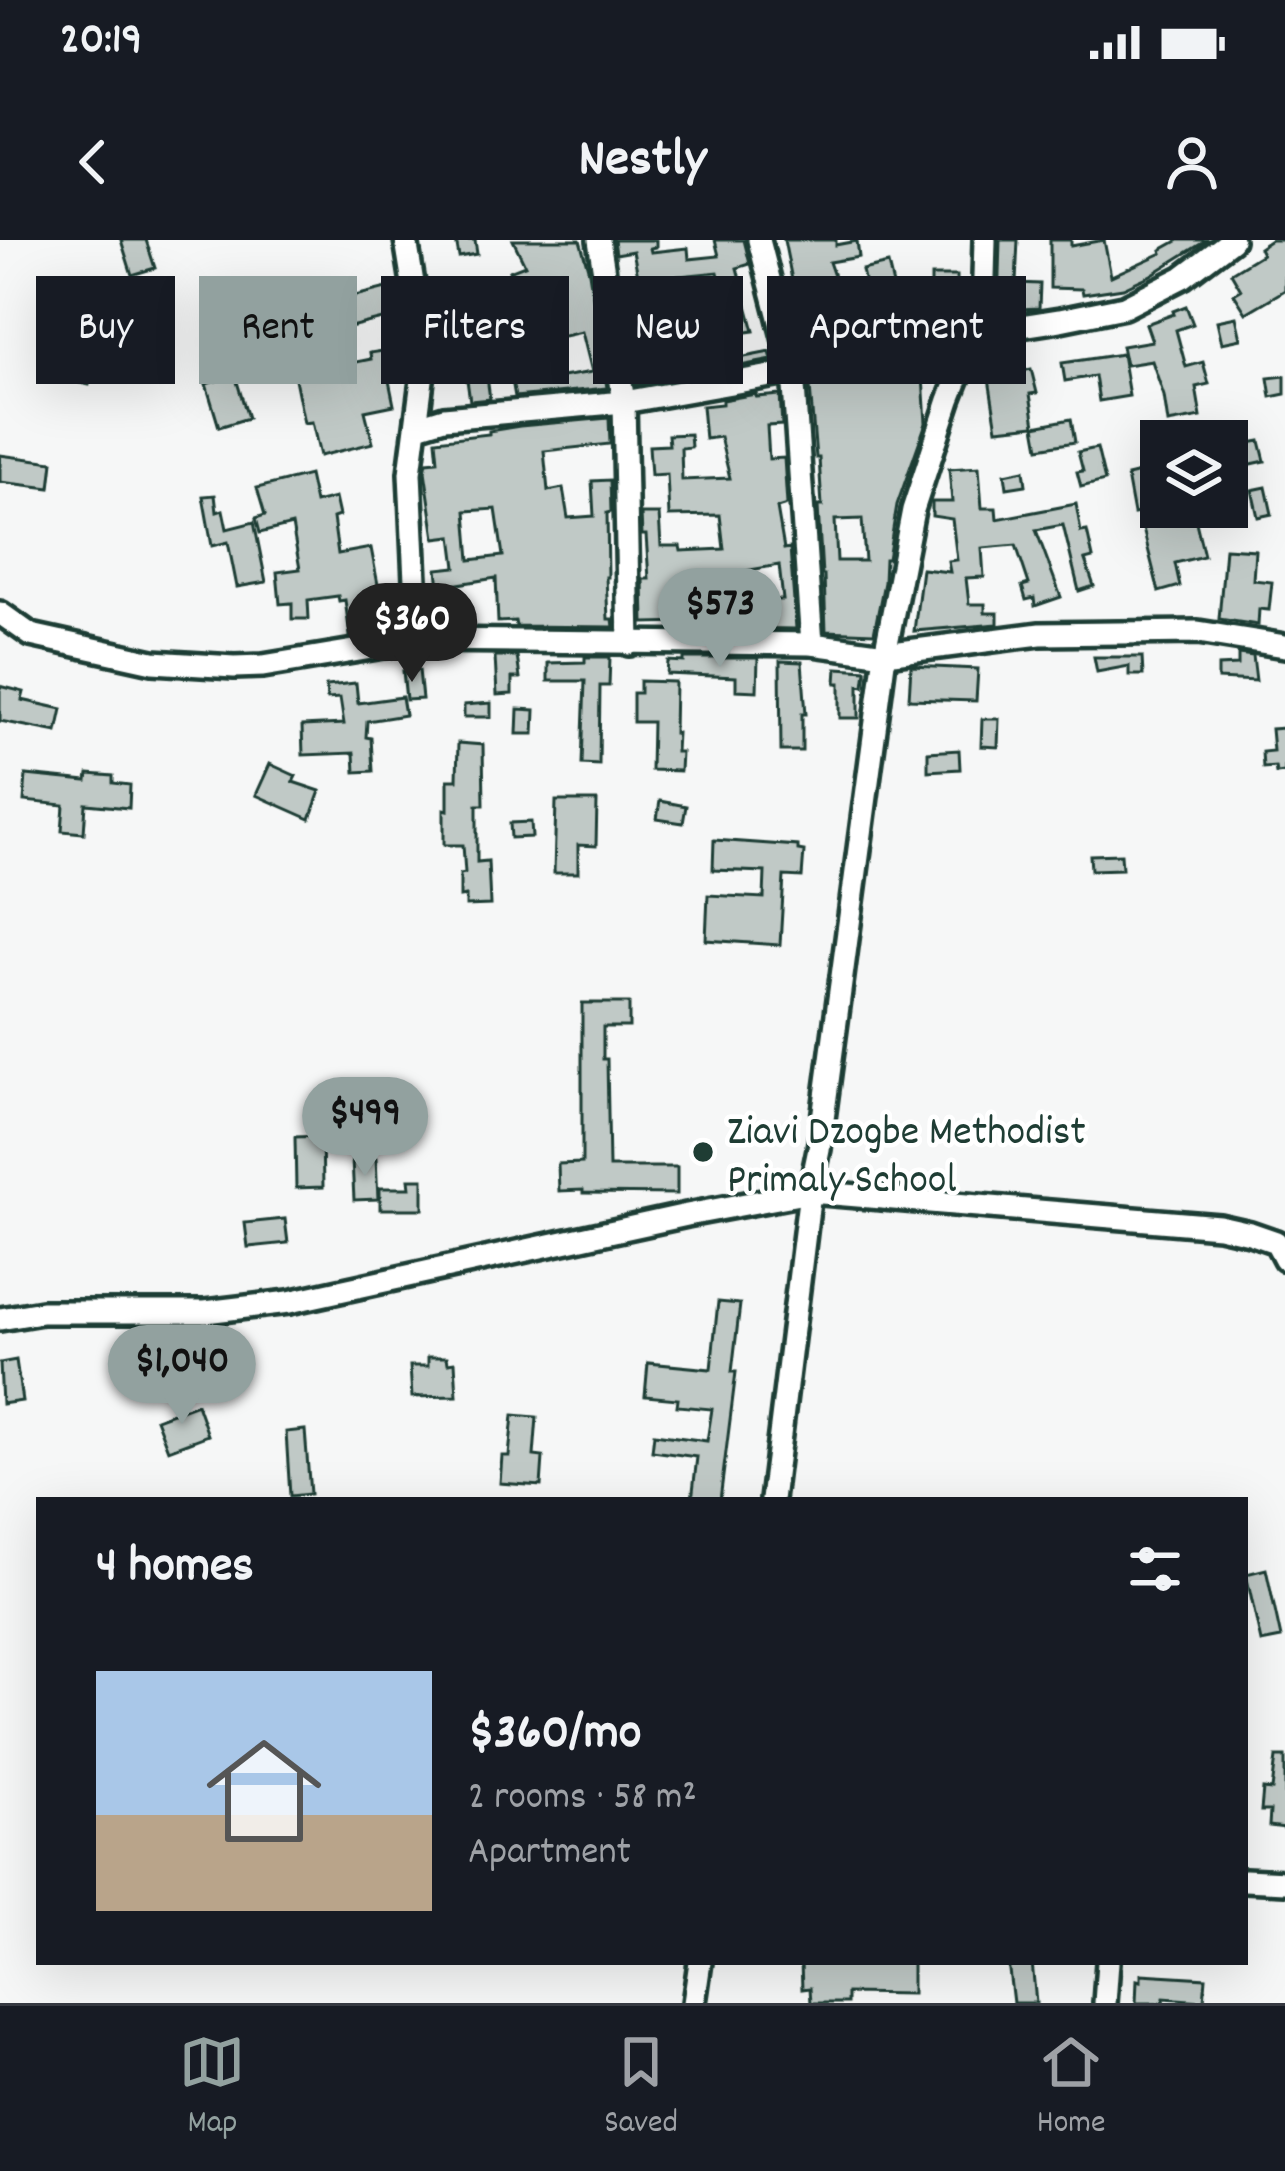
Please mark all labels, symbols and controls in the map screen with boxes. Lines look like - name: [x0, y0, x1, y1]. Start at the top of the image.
- text: 20:19: [60, 10, 142, 74]
- text: Nestly: [579, 124, 706, 201]
- icon: back: [60, 129, 126, 195]
- icon: person: [1159, 129, 1225, 195]
- chip: Buy: [36, 276, 175, 384]
- chip: Rent: [199, 276, 357, 384]
- chip: Filters: [381, 276, 569, 384]
- chip: New: [593, 276, 743, 384]
- chip: Apartment: [767, 276, 1026, 384]
- map controls: [1140, 420, 1248, 528]
- button: layers: [1140, 420, 1248, 528]
- pin: $573: [649, 568, 791, 670]
- text: $573: [685, 579, 755, 634]
- pin: $360: [341, 583, 483, 685]
- text: $360: [373, 594, 451, 649]
- pin: $499: [294, 1077, 436, 1179]
- text: $499: [329, 1088, 401, 1143]
- place label: Ziavi Dzogbe Methodist Primaly School: [727, 1105, 1086, 1213]
- marker: Ziavi Dzogbe Methodist Primaly School: [690, 1139, 716, 1165]
- pin: $1,040: [84, 1325, 280, 1427]
- text: $1,040: [135, 1336, 229, 1391]
- text: 4 homes: [96, 1533, 254, 1605]
- icon: filters: [1122, 1536, 1188, 1602]
- text: $360/mo: [468, 1700, 642, 1772]
- icon: home: [192, 1719, 336, 1863]
- text: 2 rooms · 58 m²: [468, 1772, 697, 1827]
- text: Apartment: [468, 1827, 631, 1882]
- tab: Map: [179, 2029, 245, 2148]
- tab: Saved: [604, 2029, 678, 2148]
- tab: Home: [1037, 2029, 1106, 2148]

